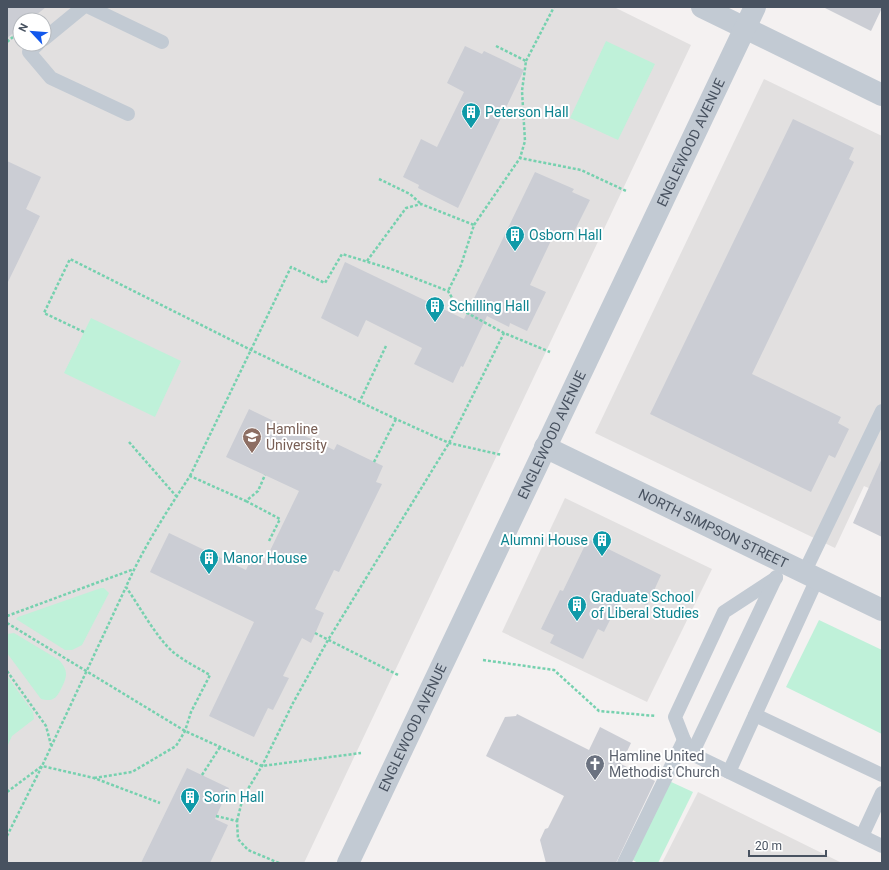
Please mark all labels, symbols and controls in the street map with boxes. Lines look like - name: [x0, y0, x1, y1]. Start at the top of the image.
- north arrow: [12, 12, 52, 52]
- text: N: [16, 21, 31, 34]
- street label: ENGLEWOOD AVENUE: [653, 76, 728, 209]
- building icon: Peterson Hall: [460, 101, 482, 129]
- place label: Peterson Hall: [485, 104, 569, 120]
- building icon: Osborn Hall: [504, 224, 526, 252]
- place label: Osborn Hall: [529, 227, 602, 243]
- building icon: Schilling Hall: [424, 295, 446, 323]
- place label: Schilling Hall: [449, 298, 529, 314]
- street label: ENGLEWOOD AVENUE: [514, 368, 589, 502]
- place label: Hamline University: [266, 421, 327, 453]
- school or university icon: Hamline University: [241, 426, 263, 454]
- street label: NORTH SIMPSON STREET: [636, 486, 791, 572]
- building icon: Alumni House: [591, 529, 613, 557]
- place label: Alumni House: [501, 532, 588, 548]
- building icon: Manor House: [198, 547, 220, 575]
- place label: Manor House: [223, 550, 307, 566]
- place label: Graduate School of Liberal Studies: [591, 589, 699, 621]
- building icon: Graduate School of Liberal Studies: [566, 594, 588, 622]
- street label: ENGLEWOOD AVENUE: [375, 661, 450, 794]
- place label: Hamline United Methodist Church: [609, 748, 720, 780]
- church icon: Hamline United Methodist Church: [584, 753, 606, 781]
- building icon: Sorin Hall: [179, 786, 201, 814]
- place label: Sorin Hall: [204, 789, 264, 805]
- scale bar: [749, 832, 826, 858]
- text: 20 m: [755, 839, 782, 853]

